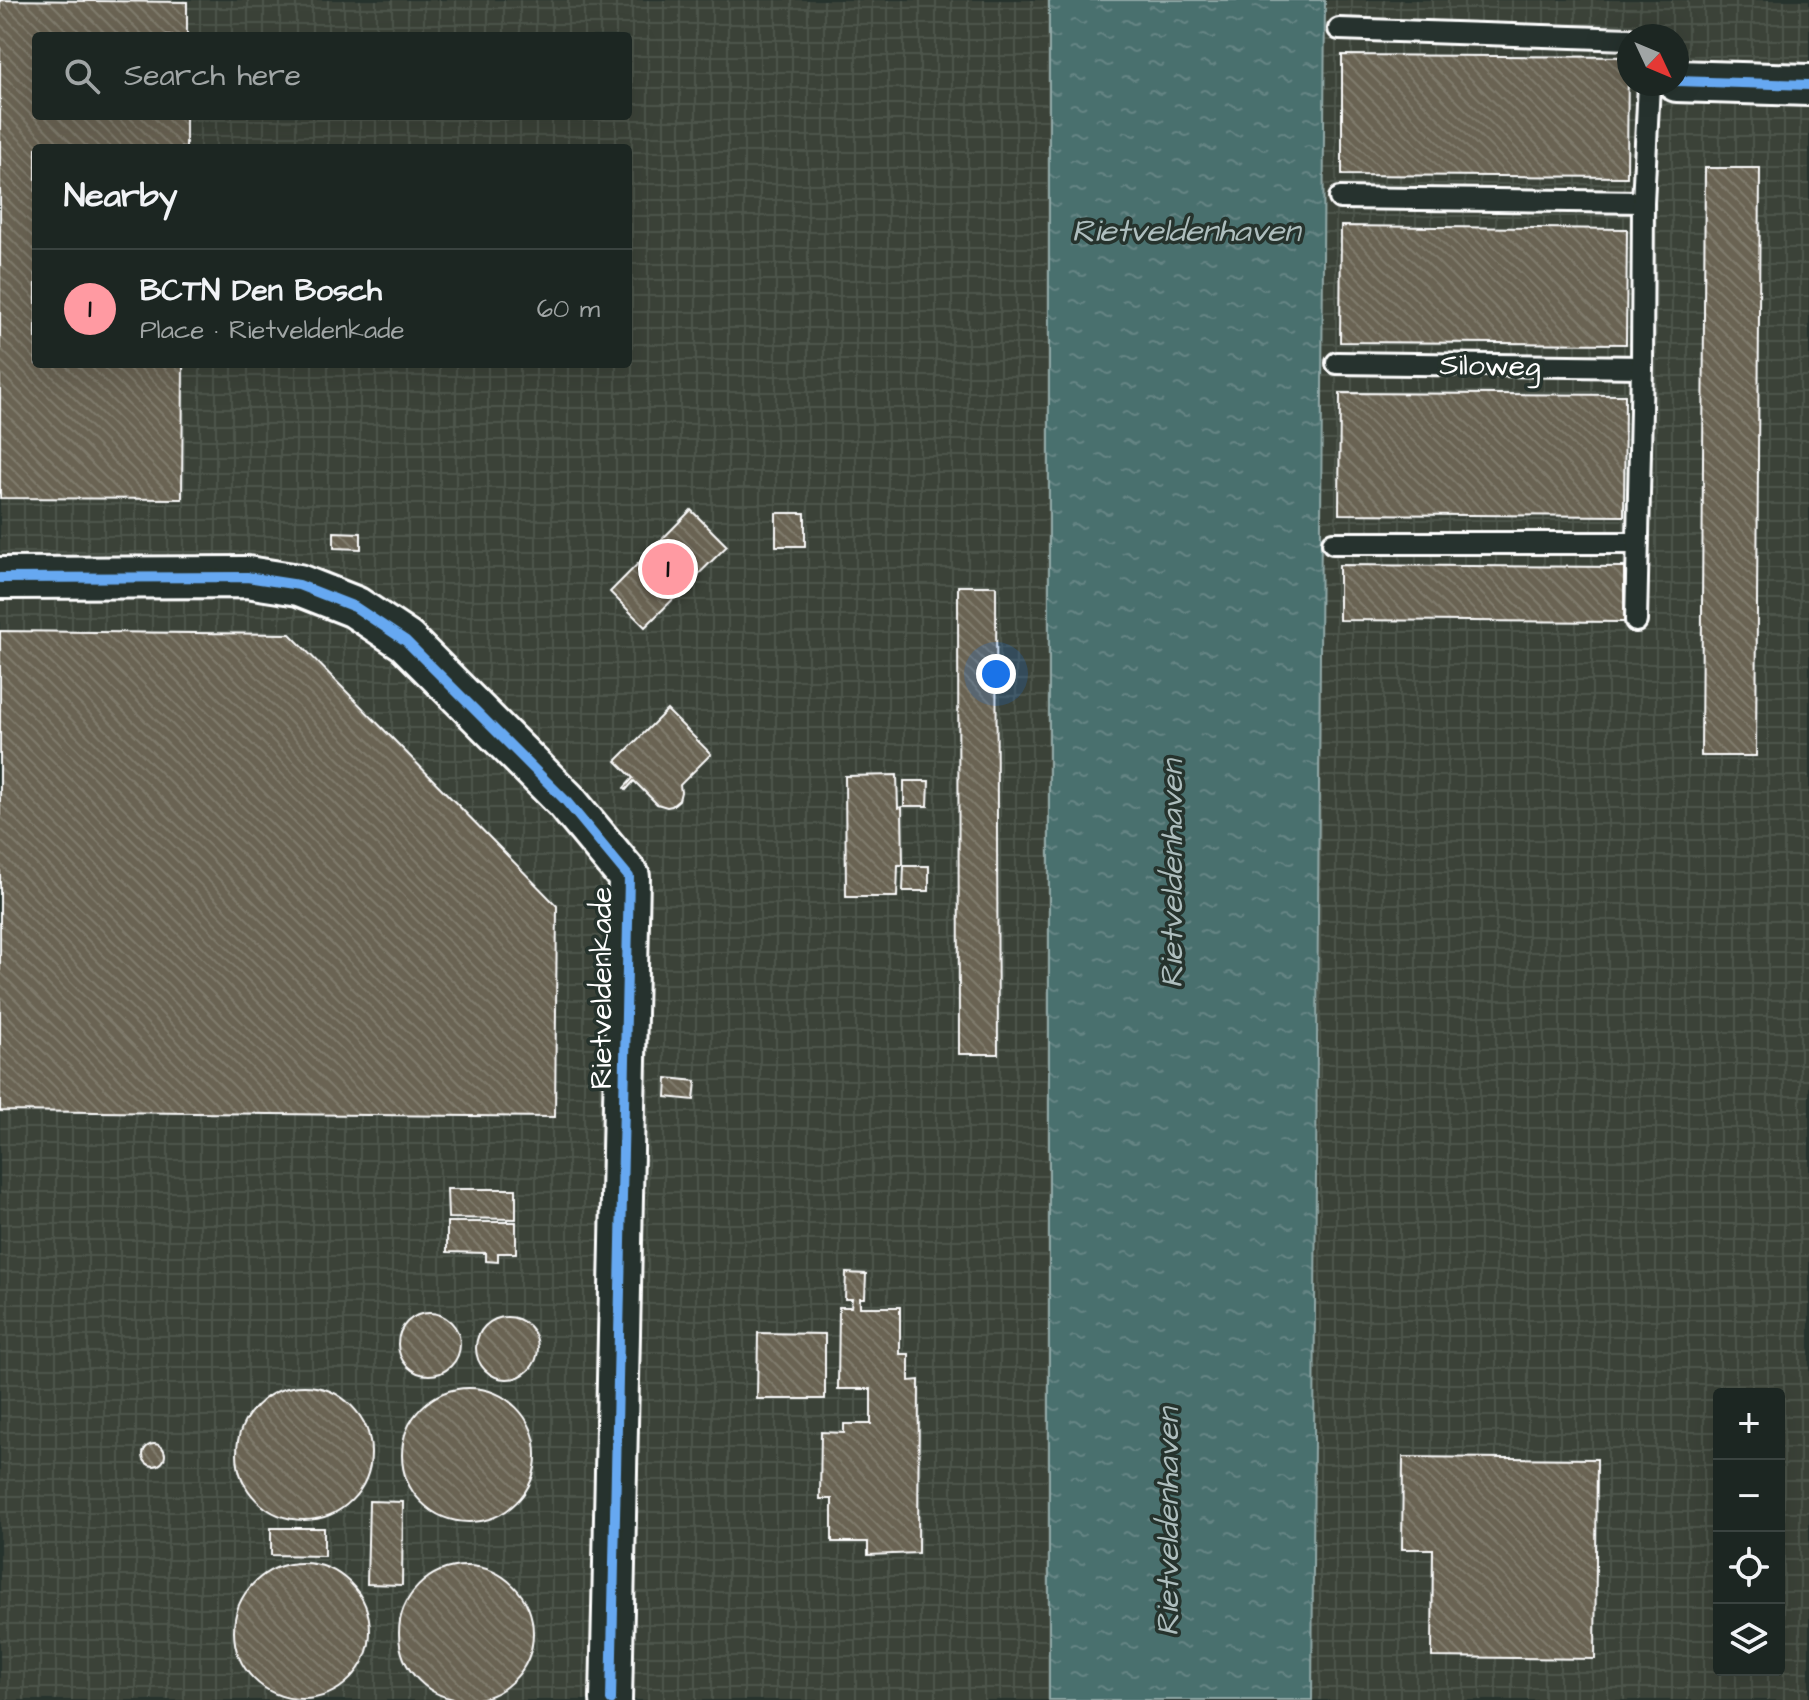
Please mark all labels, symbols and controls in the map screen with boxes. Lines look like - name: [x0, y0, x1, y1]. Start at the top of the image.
- north arrow: [1617, 24, 1689, 96]
- search box: [32, 32, 632, 120]
- icon: search: [60, 54, 104, 98]
- text: Search here: [124, 55, 301, 97]
- text: Nearby: [64, 172, 178, 220]
- water label: Rietveldenhaven: [1072, 209, 1303, 254]
- text: BCTN Den Bosch: [140, 270, 382, 312]
- text: 1: [88, 291, 92, 327]
- text: 60 m: [537, 291, 600, 327]
- text: Place · Rietveldenkade: [140, 312, 405, 348]
- street label: Siloweg: [1439, 344, 1541, 389]
- pin: 1: [642, 539, 694, 599]
- your location: [976, 654, 1016, 694]
- water label: Rietveldenhaven: [1150, 757, 1195, 988]
- street label: Rietveldenkade: [581, 887, 623, 1089]
- map controls: [1713, 1388, 1785, 1676]
- button: +: [1713, 1388, 1785, 1460]
- water label: Rietveldenhaven: [1146, 1405, 1191, 1636]
- button: −: [1713, 1460, 1785, 1532]
- button: locate: [1713, 1532, 1785, 1604]
- button: layers: [1713, 1604, 1785, 1676]

